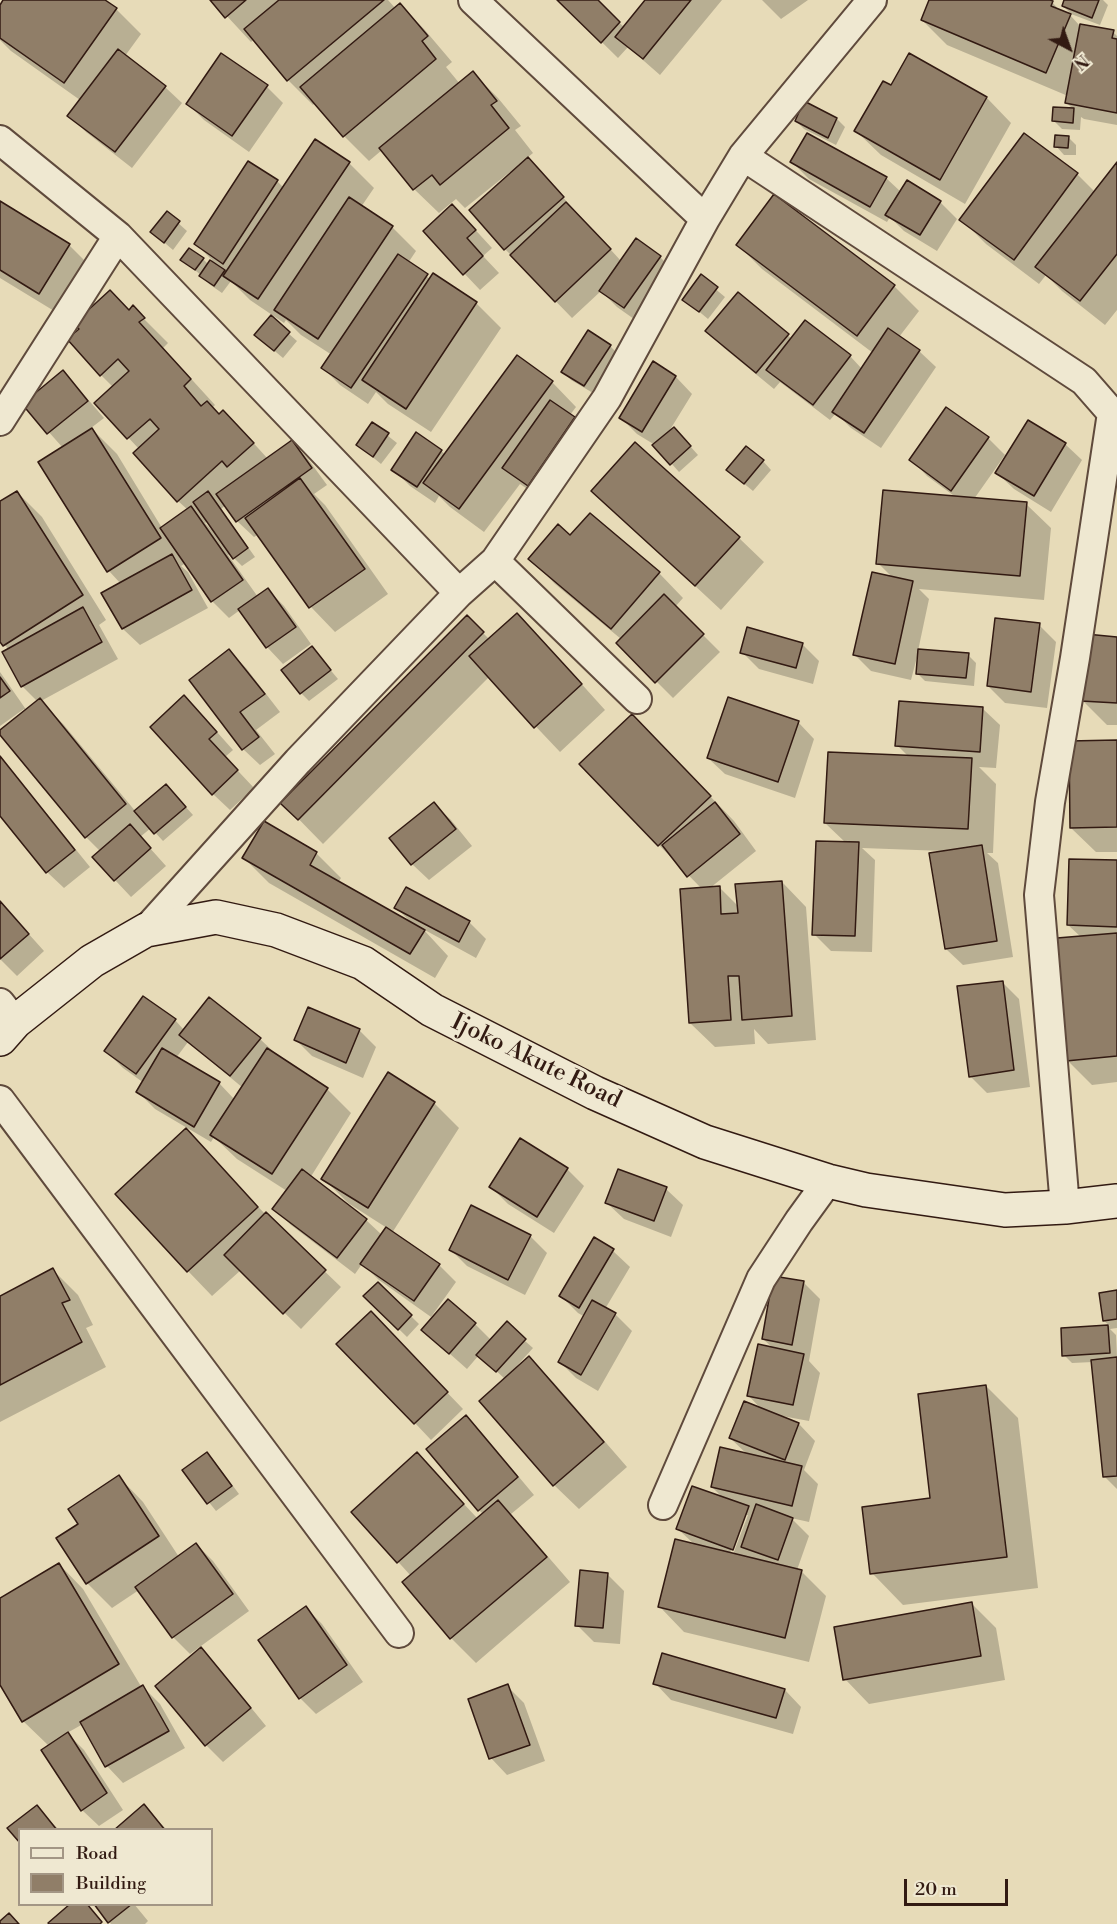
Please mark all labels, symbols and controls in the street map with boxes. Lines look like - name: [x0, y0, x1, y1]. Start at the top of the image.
- north arrow: [1039, 18, 1099, 78]
- text: N: [1069, 50, 1092, 73]
- street label: Ijoko Akute Road: [446, 1008, 626, 1116]
- legend: [18, 1828, 213, 1906]
- text: Road: [76, 1842, 118, 1865]
- scale bar: [907, 1867, 1010, 1905]
- text: Building: [76, 1872, 146, 1895]
- text: 20 m: [915, 1878, 957, 1901]

